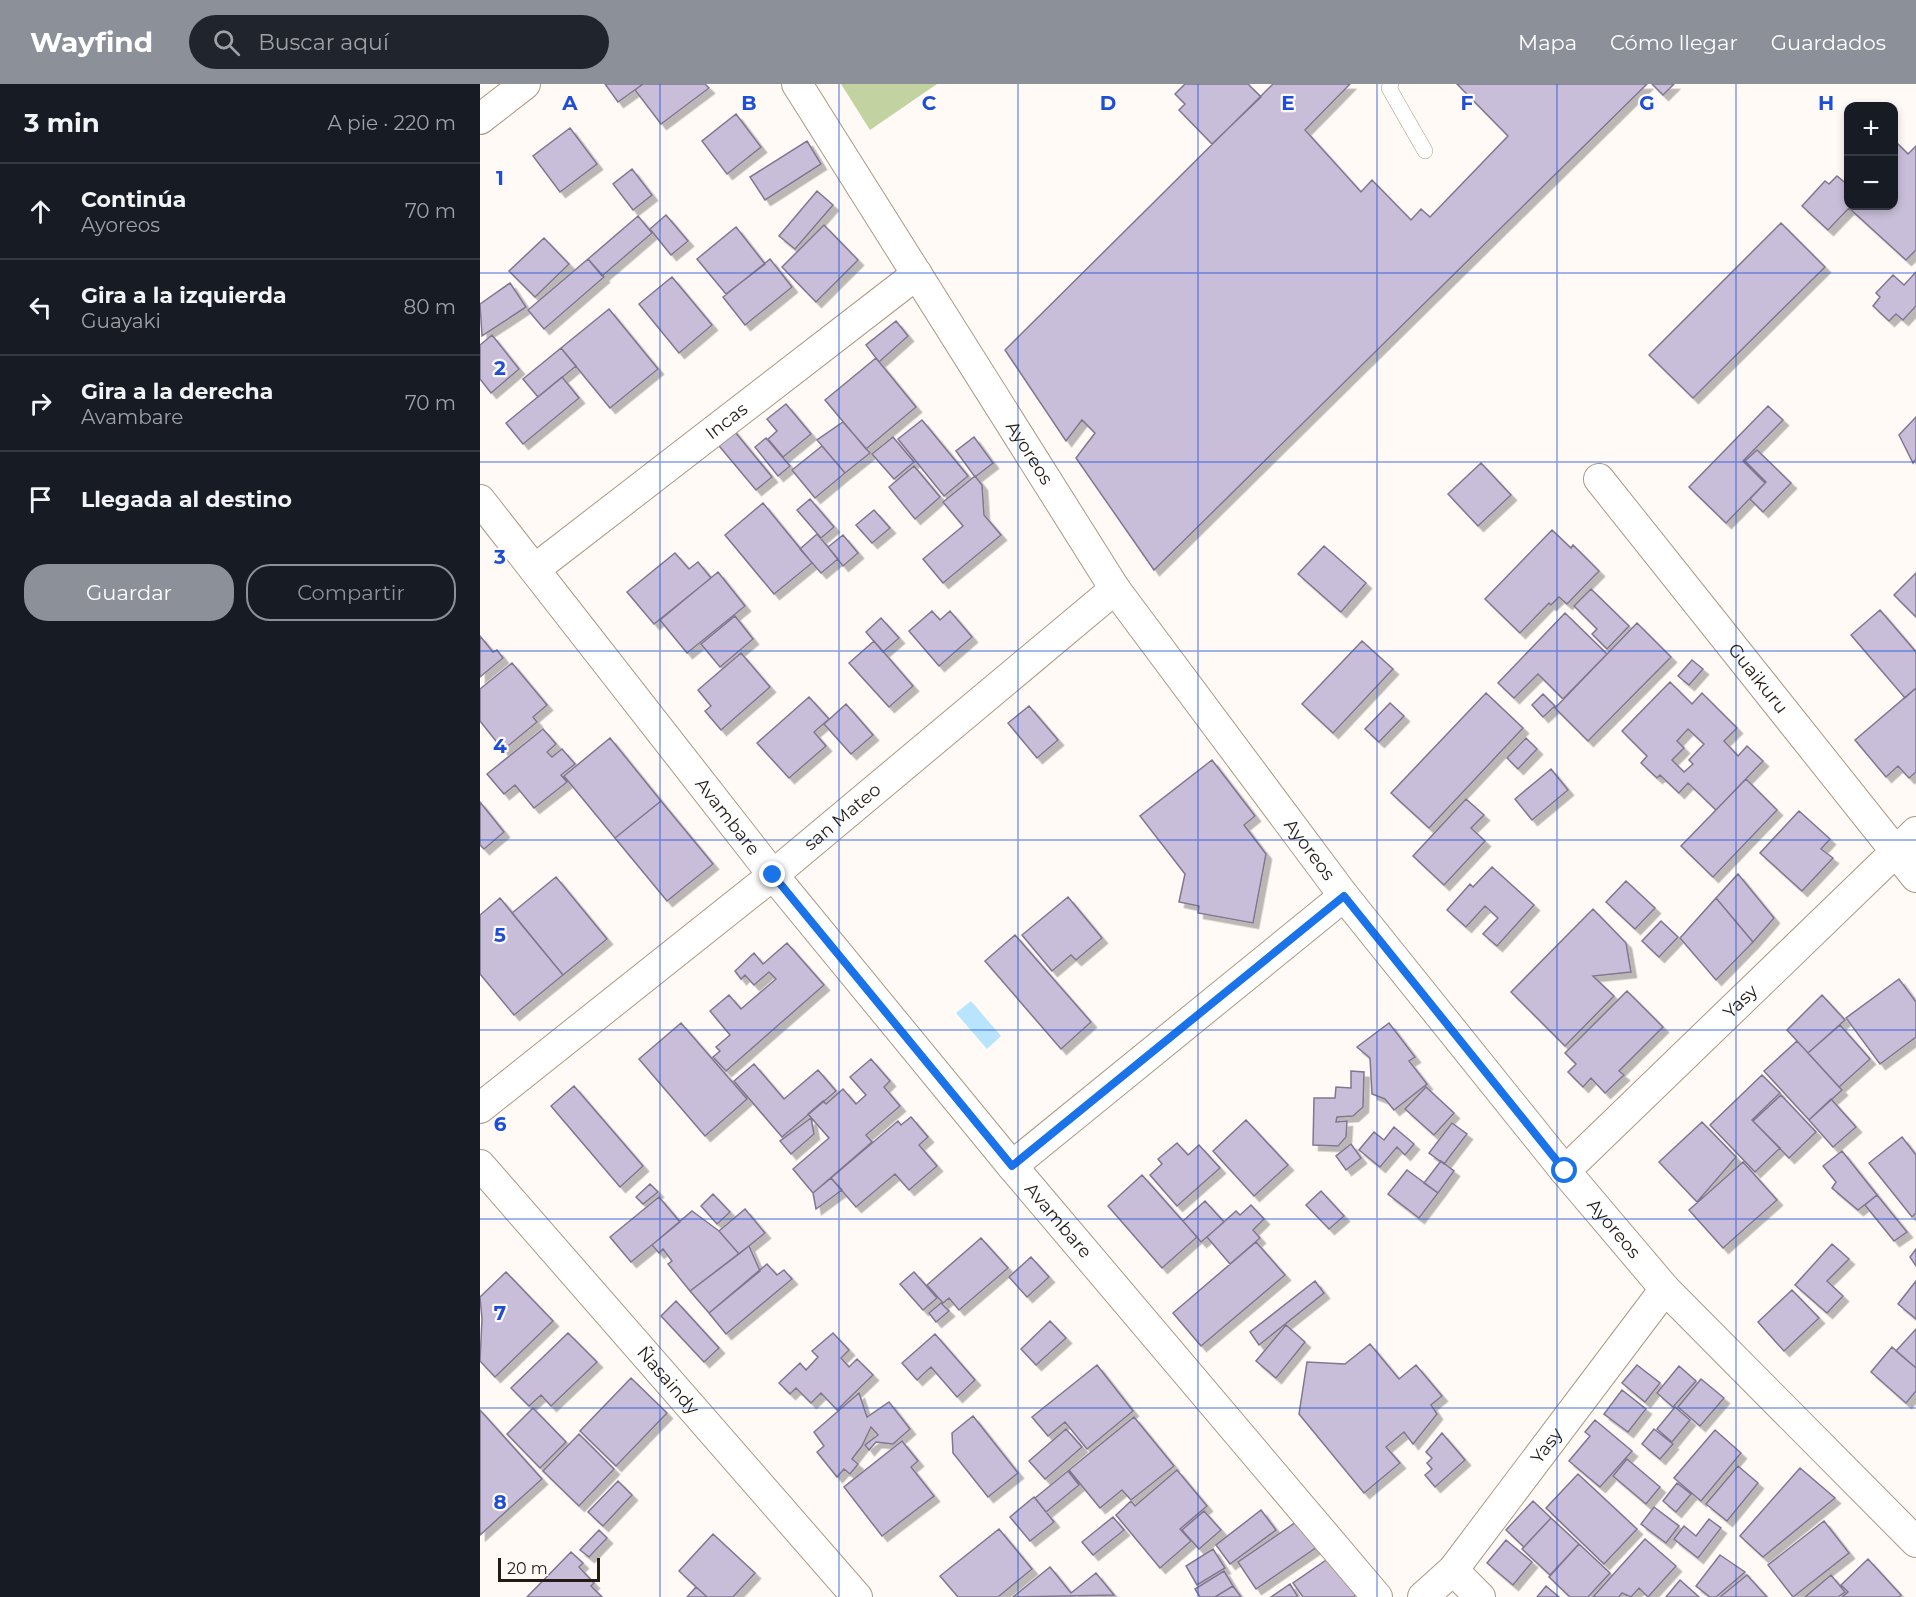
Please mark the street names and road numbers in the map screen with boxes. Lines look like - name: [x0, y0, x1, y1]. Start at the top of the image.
- street label: Incas: [701, 398, 752, 444]
- street label: Ayoreos: [1001, 417, 1058, 489]
- street label: Guaikuru: [1723, 639, 1792, 718]
- street label: Avambare: [690, 774, 765, 860]
- street label: san Mateo: [800, 778, 885, 855]
- street label: Ayoreos: [1279, 815, 1340, 885]
- street label: Yasy: [1719, 980, 1763, 1023]
- street label: Avambare: [1020, 1178, 1097, 1263]
- street label: Ayoreos: [1582, 1194, 1645, 1263]
- street label: Ñasaindy: [632, 1342, 704, 1419]
- street label: Yasy: [1526, 1423, 1568, 1468]

